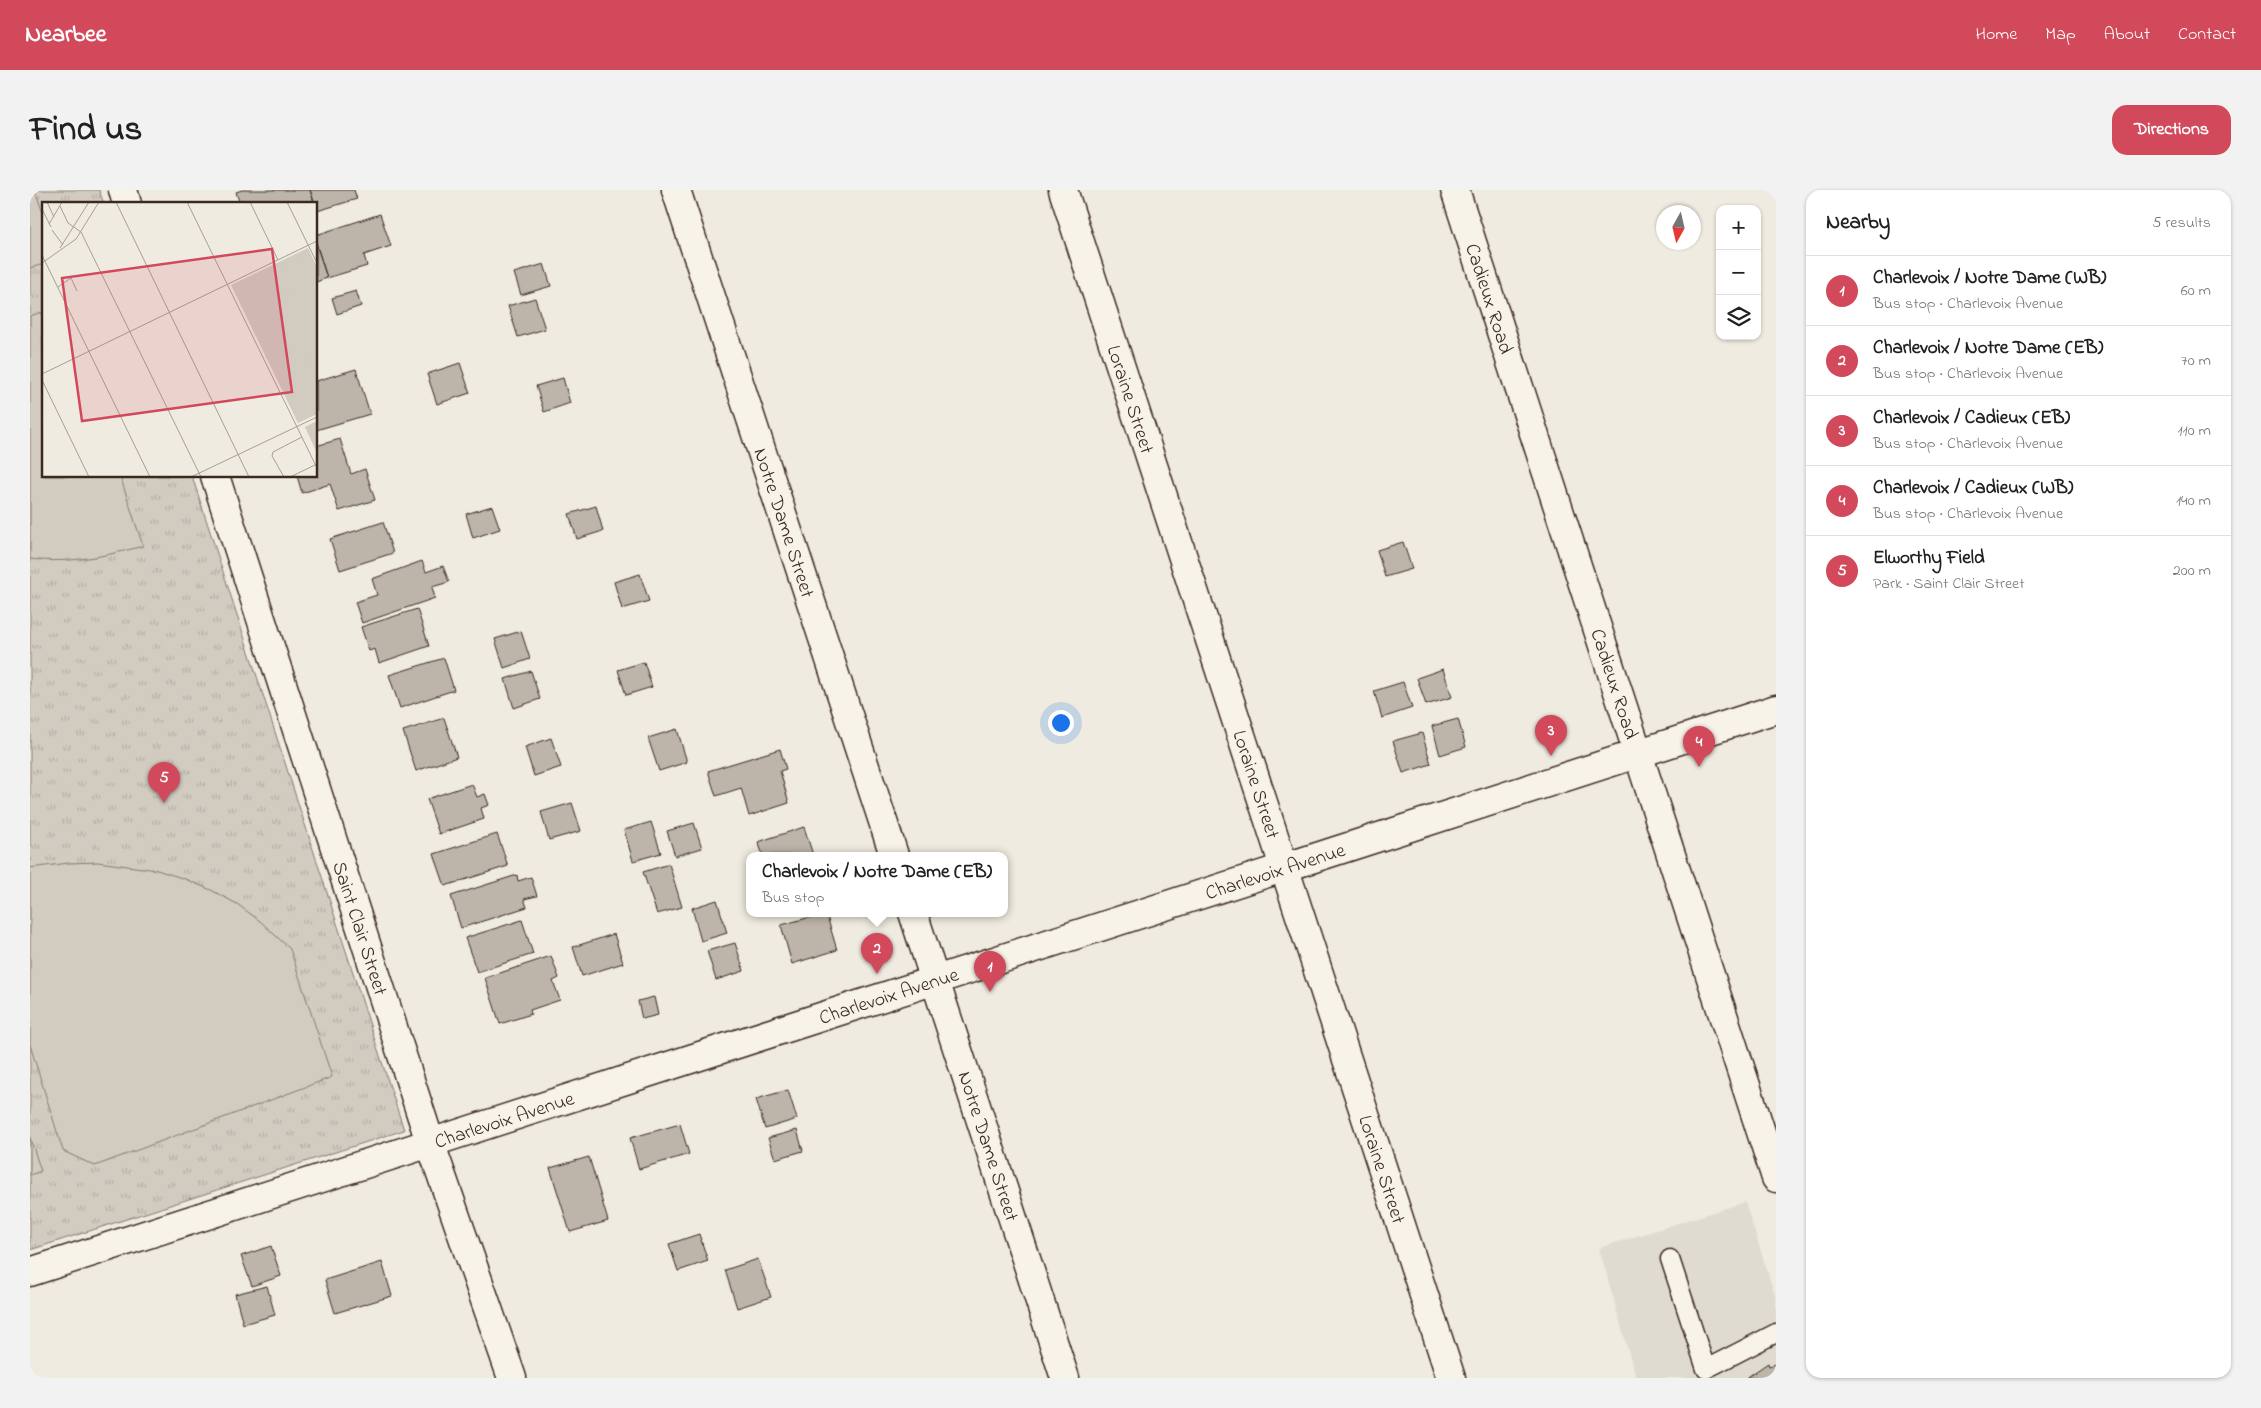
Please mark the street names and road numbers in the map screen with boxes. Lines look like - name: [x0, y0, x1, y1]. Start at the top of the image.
- street label: Cadieux Road: [1456, 240, 1519, 358]
- street label: Loraine Street: [1098, 342, 1160, 458]
- street label: Notre Dame Street: [745, 445, 821, 602]
- street label: Cadieux Road: [1582, 625, 1644, 743]
- street label: Loraine Street: [1223, 727, 1286, 843]
- street label: Charlevoix Avenue: [1202, 837, 1349, 909]
- street label: Saint Clair Street: [323, 858, 394, 1000]
- street label: Charlevoix Avenue: [816, 961, 963, 1034]
- street label: Notre Dame Street: [949, 1068, 1025, 1226]
- street label: Charlevoix Avenue: [431, 1085, 578, 1158]
- street label: Loraine Street: [1349, 1112, 1412, 1228]

